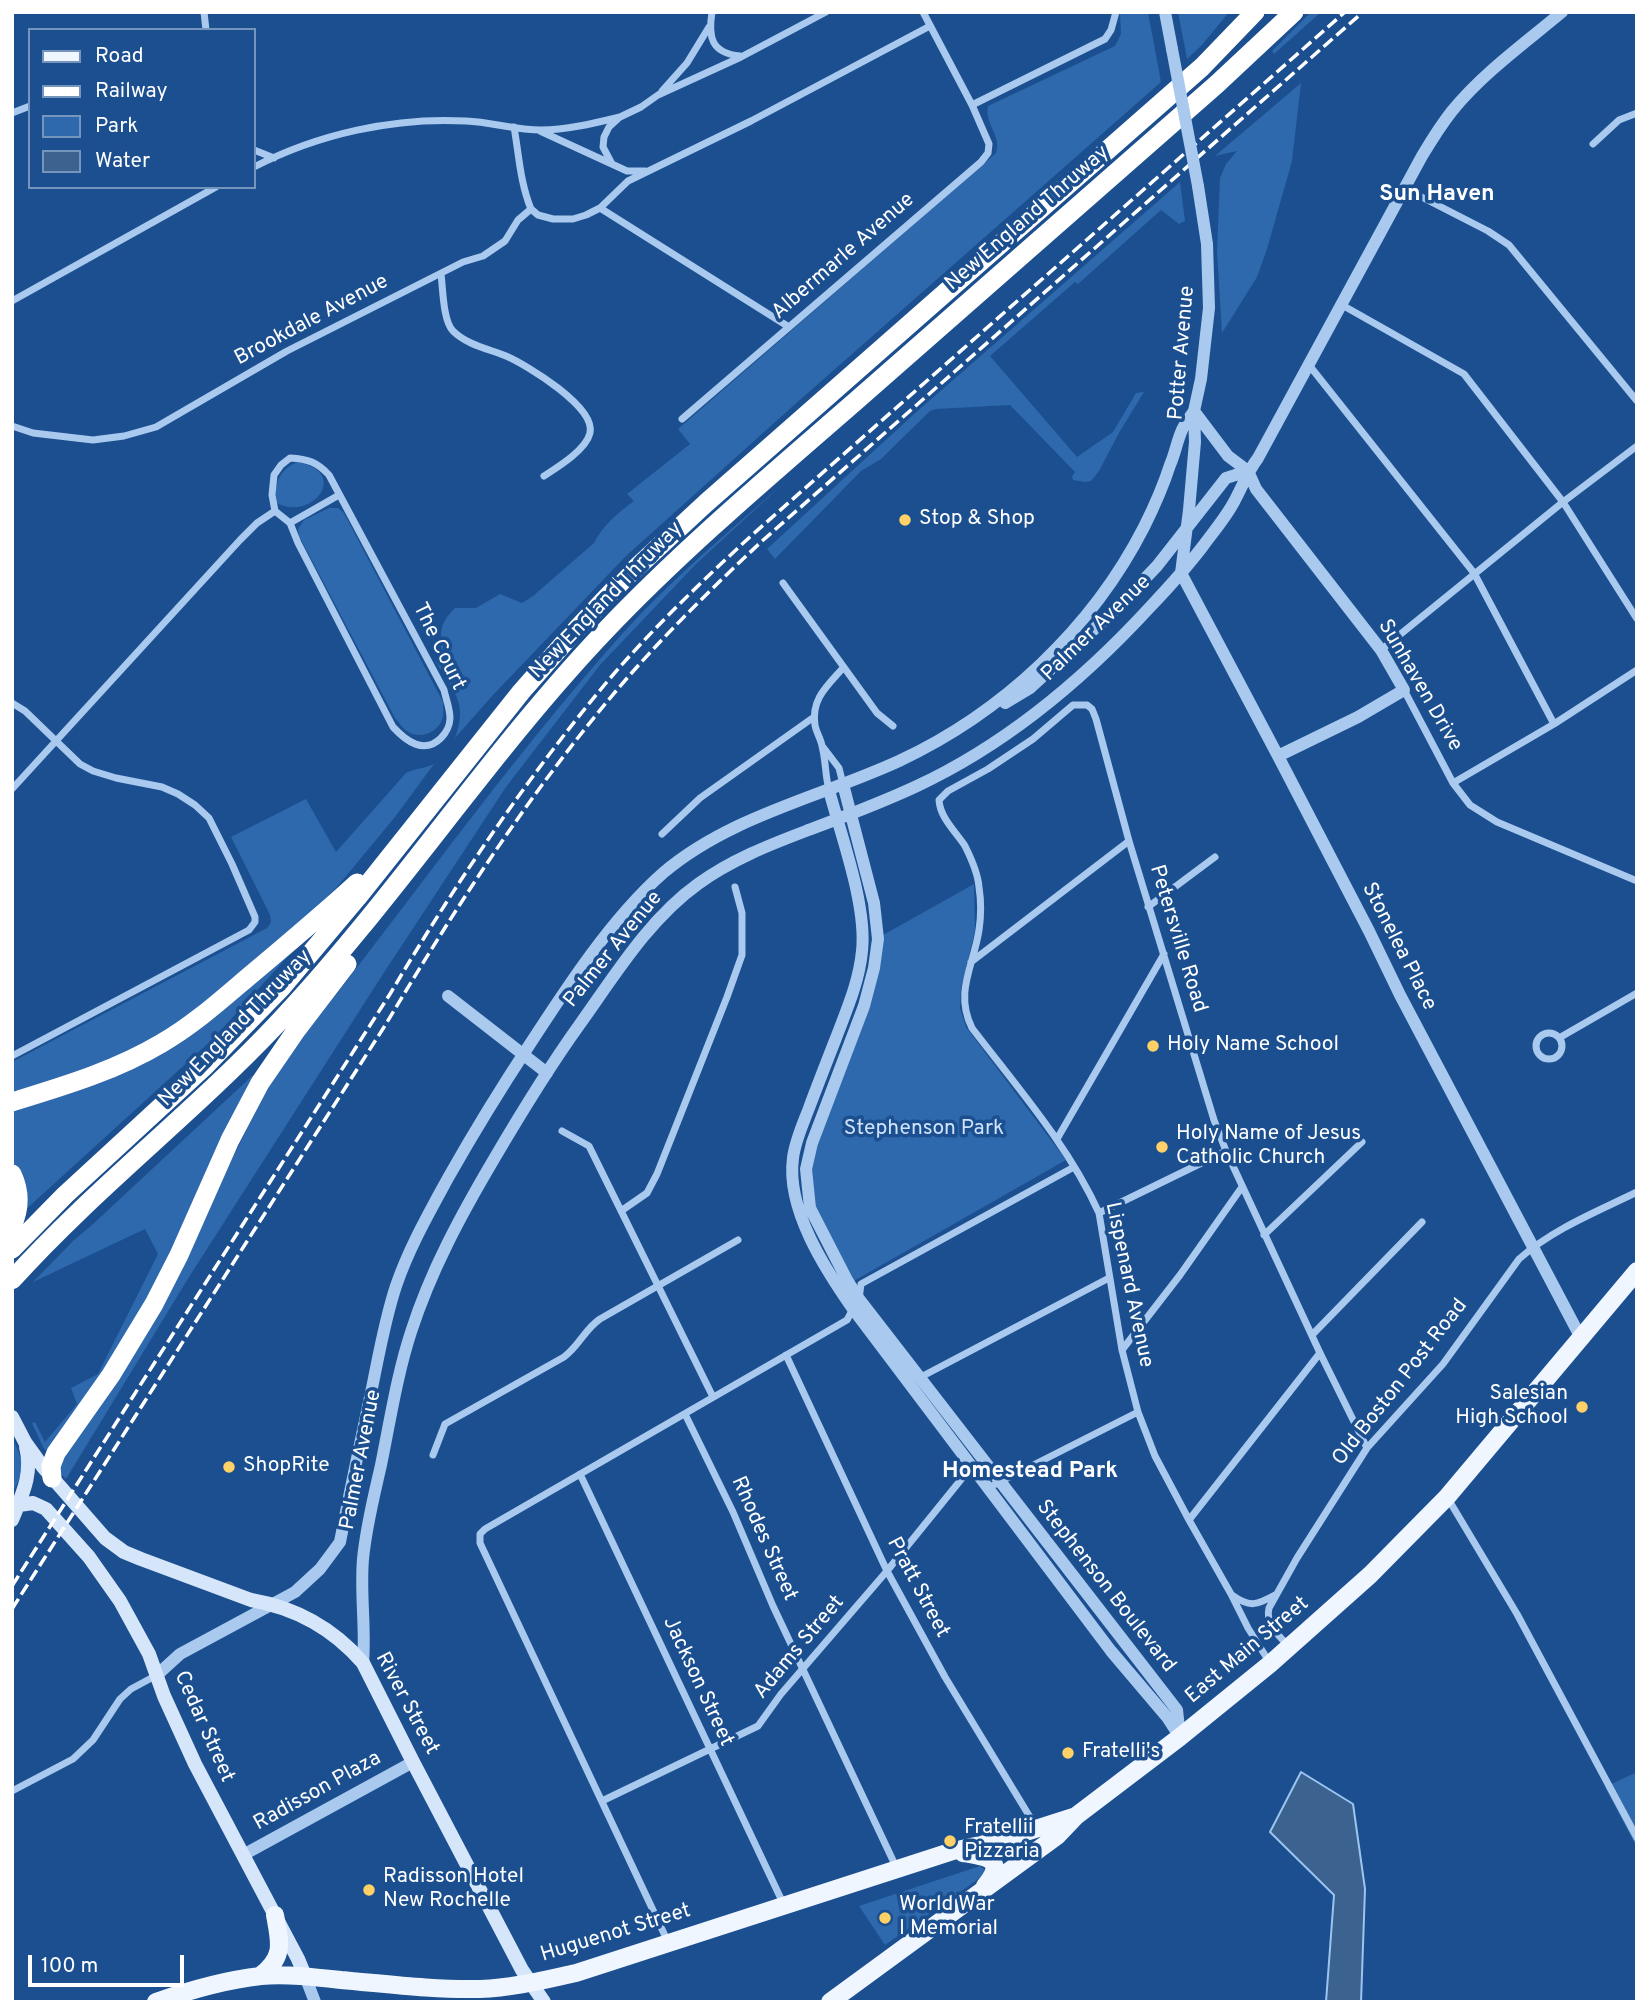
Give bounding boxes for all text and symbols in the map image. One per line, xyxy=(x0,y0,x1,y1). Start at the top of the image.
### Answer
legend xyxy=(28,28,256,189)
text: Road xyxy=(95,43,144,70)
text: Railway xyxy=(95,78,168,105)
text: Park xyxy=(95,113,138,140)
street label: New England Thruway xyxy=(941,141,1115,297)
text: Water xyxy=(95,148,150,175)
district label: Sun Haven xyxy=(1379,181,1495,209)
street label: Albermarle Avenue xyxy=(768,188,920,326)
street label: Brookdale Avenue xyxy=(231,270,393,372)
street label: Potter Avenue xyxy=(1165,285,1201,421)
place label: Stop & Shop xyxy=(919,507,1035,533)
marker: Stop & Shop xyxy=(897,512,913,528)
street label: New England Thruway xyxy=(525,517,689,685)
street label: Palmer Avenue xyxy=(1037,571,1157,687)
street label: The Court xyxy=(406,599,470,695)
street label: Sunhaven Drive xyxy=(1371,616,1467,756)
street label: Petersville Road xyxy=(1143,862,1211,1016)
street label: Stonelea Place xyxy=(1355,879,1441,1015)
street label: Palmer Avenue xyxy=(559,887,669,1013)
street label: New England Thruway xyxy=(154,945,318,1113)
place label: Holy Name School xyxy=(1167,1033,1339,1059)
marker: Holy Name School xyxy=(1145,1038,1161,1054)
park label: Stephenson Park xyxy=(844,1117,1004,1143)
place label: Holy Name of Jesus Catholic Church xyxy=(1176,1122,1361,1172)
marker: Holy Name of Jesus Catholic Church xyxy=(1154,1139,1170,1155)
street label: Lispenard Avenue xyxy=(1098,1200,1158,1370)
street label: Old Boston Post Road xyxy=(1328,1295,1474,1471)
place label: Salesian High School xyxy=(1455,1382,1568,1432)
street label: Palmer Avenue xyxy=(336,1388,388,1532)
marker: Salesian High School xyxy=(1574,1399,1590,1415)
place label: ShopRite xyxy=(243,1454,330,1480)
district label: Homestead Park xyxy=(942,1458,1118,1486)
marker: ShopRite xyxy=(221,1459,237,1475)
street label: Rhodes Street xyxy=(724,1473,802,1605)
street label: Stephenson Boulevard xyxy=(1030,1496,1180,1678)
street label: Pratt Street xyxy=(880,1534,954,1642)
street label: Adams Street xyxy=(749,1591,851,1705)
street label: East Main Street xyxy=(1181,1592,1315,1710)
street label: Jackson Street xyxy=(656,1613,738,1751)
street label: River Street xyxy=(368,1648,444,1760)
street label: Cedar Street xyxy=(167,1667,239,1787)
place label: Fratelli's xyxy=(1082,1740,1160,1766)
marker: Fratelli's xyxy=(1060,1745,1076,1761)
street label: Radisson Plaza xyxy=(250,1747,386,1837)
place label: Fratellii Pizzaria xyxy=(964,1816,1040,1866)
marker: Fratellii Pizzaria xyxy=(942,1833,958,1849)
place label: Radisson Hotel New Rochelle xyxy=(383,1865,524,1915)
marker: Radisson Hotel New Rochelle xyxy=(361,1882,377,1898)
place label: World War I Memorial xyxy=(899,1893,998,1943)
street label: Huguenot Street xyxy=(538,1899,694,1969)
marker: World War I Memorial xyxy=(877,1910,893,1926)
scale bar xyxy=(32,1940,187,1984)
text: 100 m xyxy=(41,1953,98,1980)

